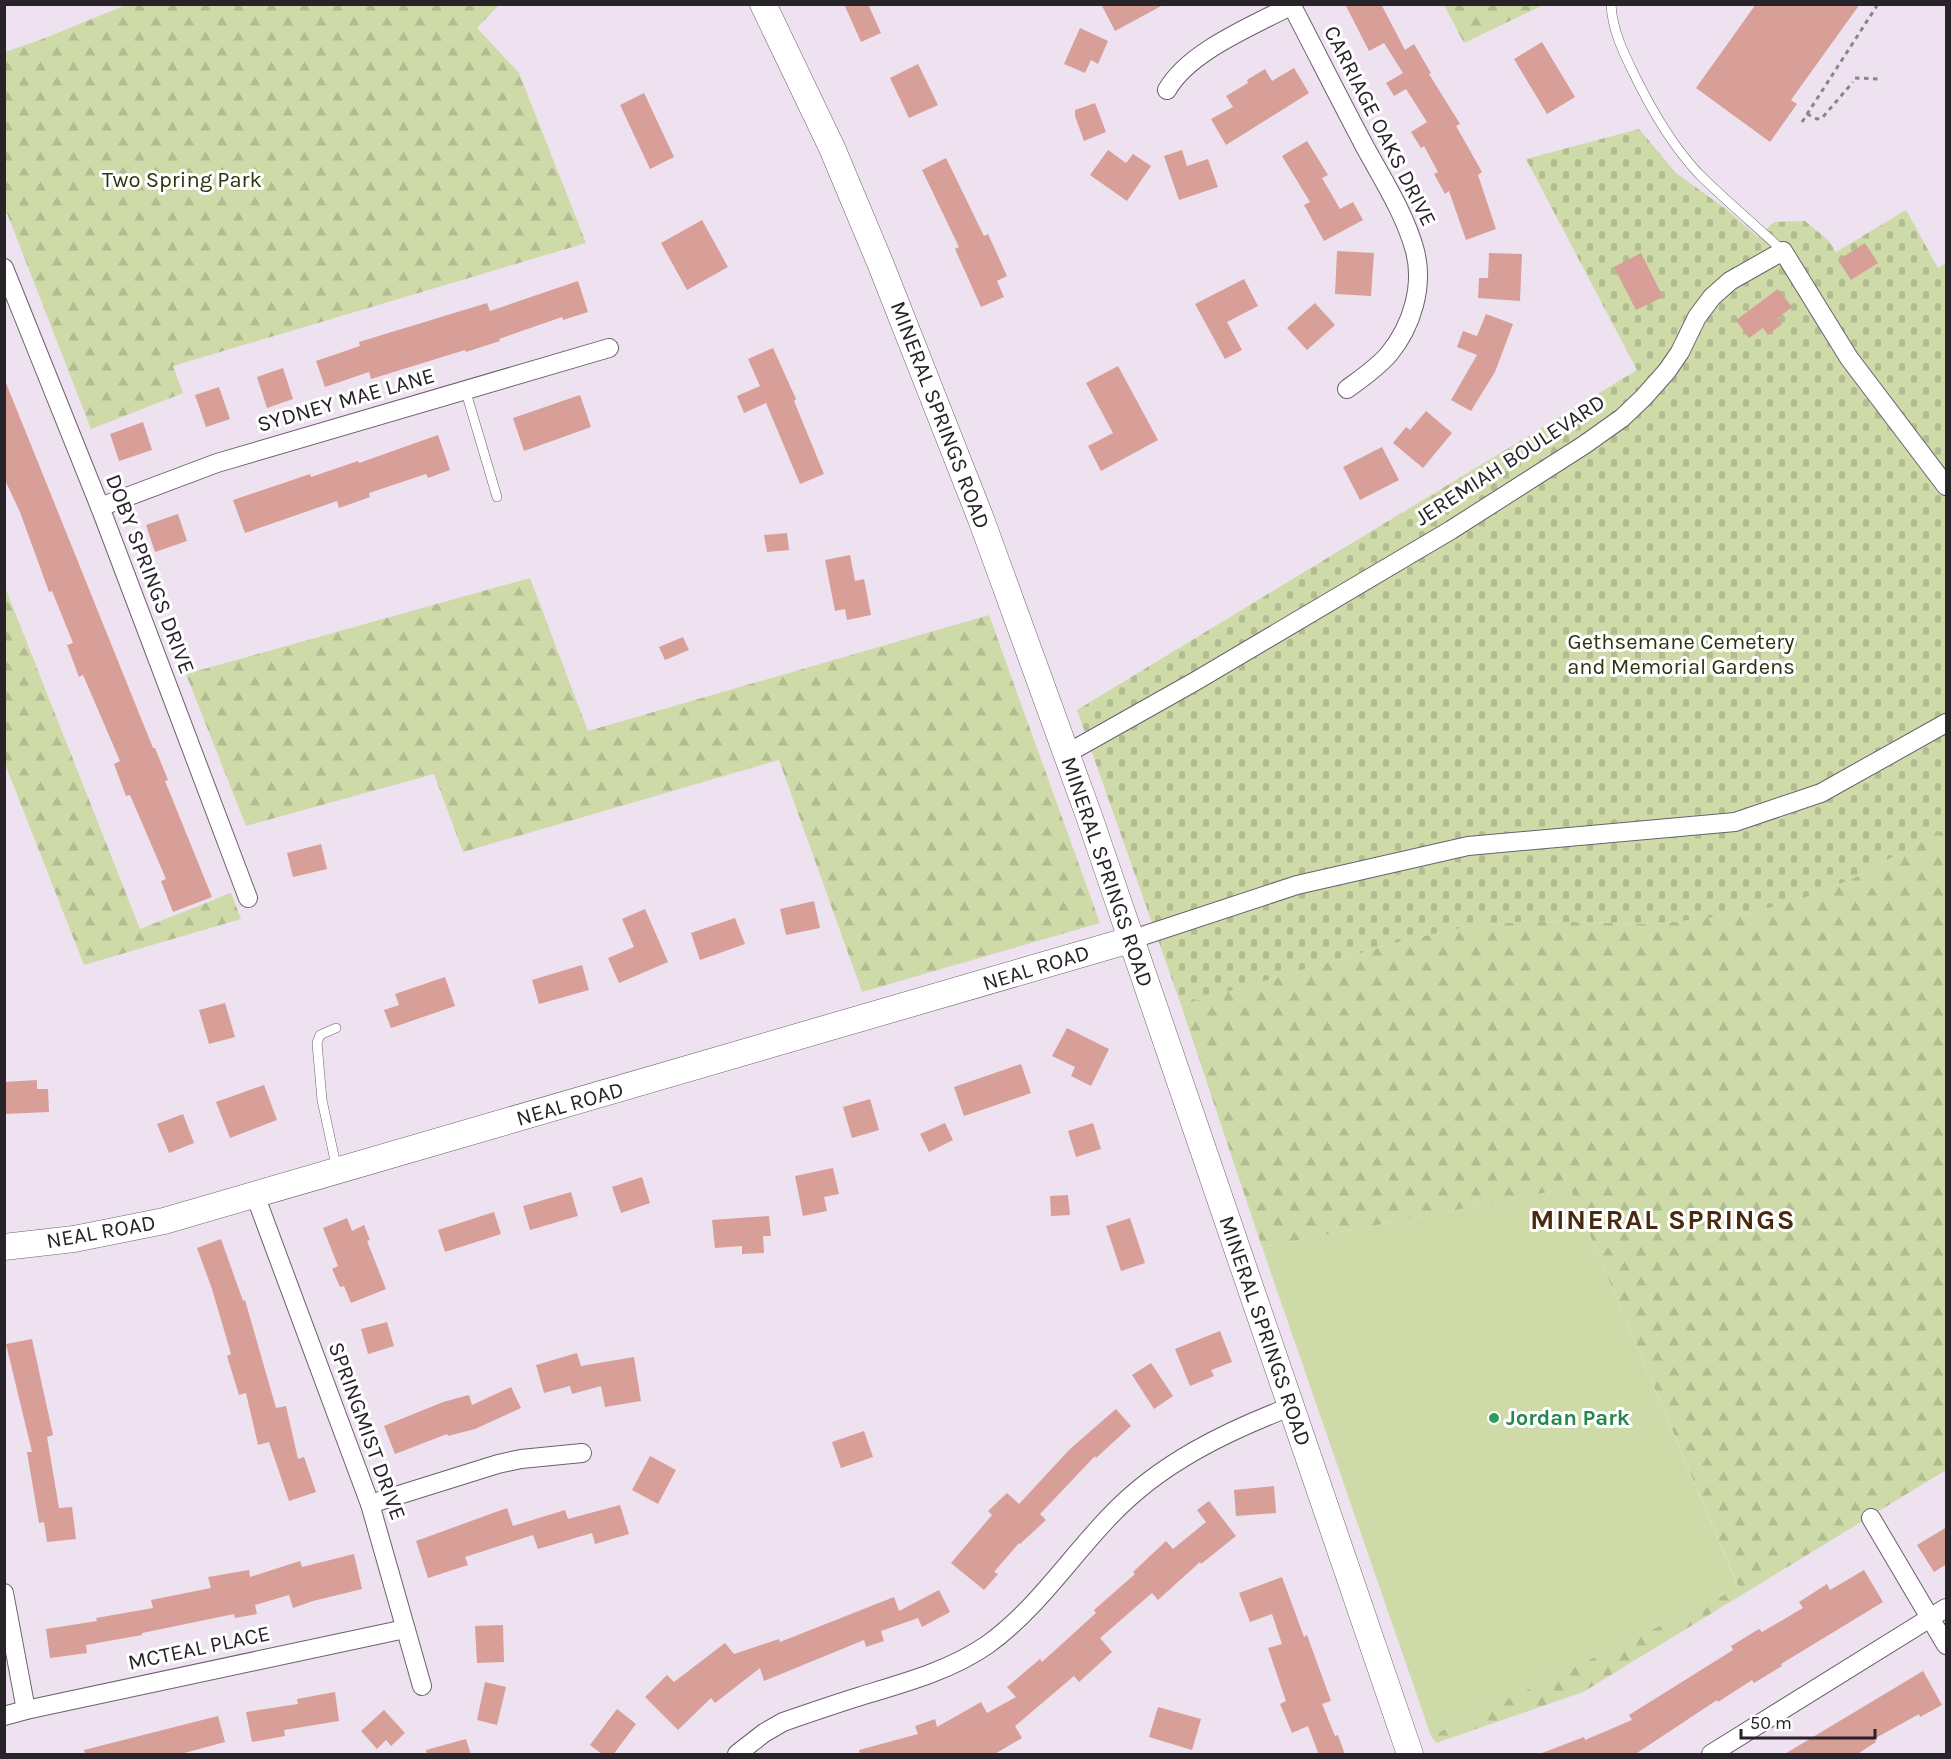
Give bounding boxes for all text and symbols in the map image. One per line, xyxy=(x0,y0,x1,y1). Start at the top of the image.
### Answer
street label: CARRIAGE OAKS DRIVE xyxy=(1318,22,1442,230)
park label: Two Spring Park xyxy=(102,167,262,193)
street label: MINERAL SPRINGS ROAD xyxy=(885,298,995,532)
street label: SYDNEY MAE LANE xyxy=(254,362,438,438)
street label: JEREMIAH BOULEVARD xyxy=(1410,389,1610,531)
street label: DOBY SPRINGS DRIVE xyxy=(100,471,200,677)
park label: Gethsemane Cemetery and Memorial Gardens xyxy=(1567,629,1795,680)
street label: MINERAL SPRINGS ROAD xyxy=(1055,754,1159,990)
street label: NEAL ROAD xyxy=(979,939,1093,997)
street label: NEAL ROAD xyxy=(513,1076,627,1132)
district label: MINERAL SPRINGS xyxy=(1530,1203,1796,1236)
street label: NEAL ROAD xyxy=(44,1210,158,1254)
street label: MINERAL SPRINGS ROAD xyxy=(1213,1213,1317,1449)
street label: SPRINGMIST DRIVE xyxy=(323,1338,411,1524)
place label: Jordan Park xyxy=(1506,1405,1630,1431)
marker: Jordan Park xyxy=(1487,1411,1501,1425)
street label: MCTEAL PLACE xyxy=(126,1620,272,1676)
scale bar xyxy=(1741,1702,1874,1740)
text: 50 m xyxy=(1750,1712,1792,1734)

